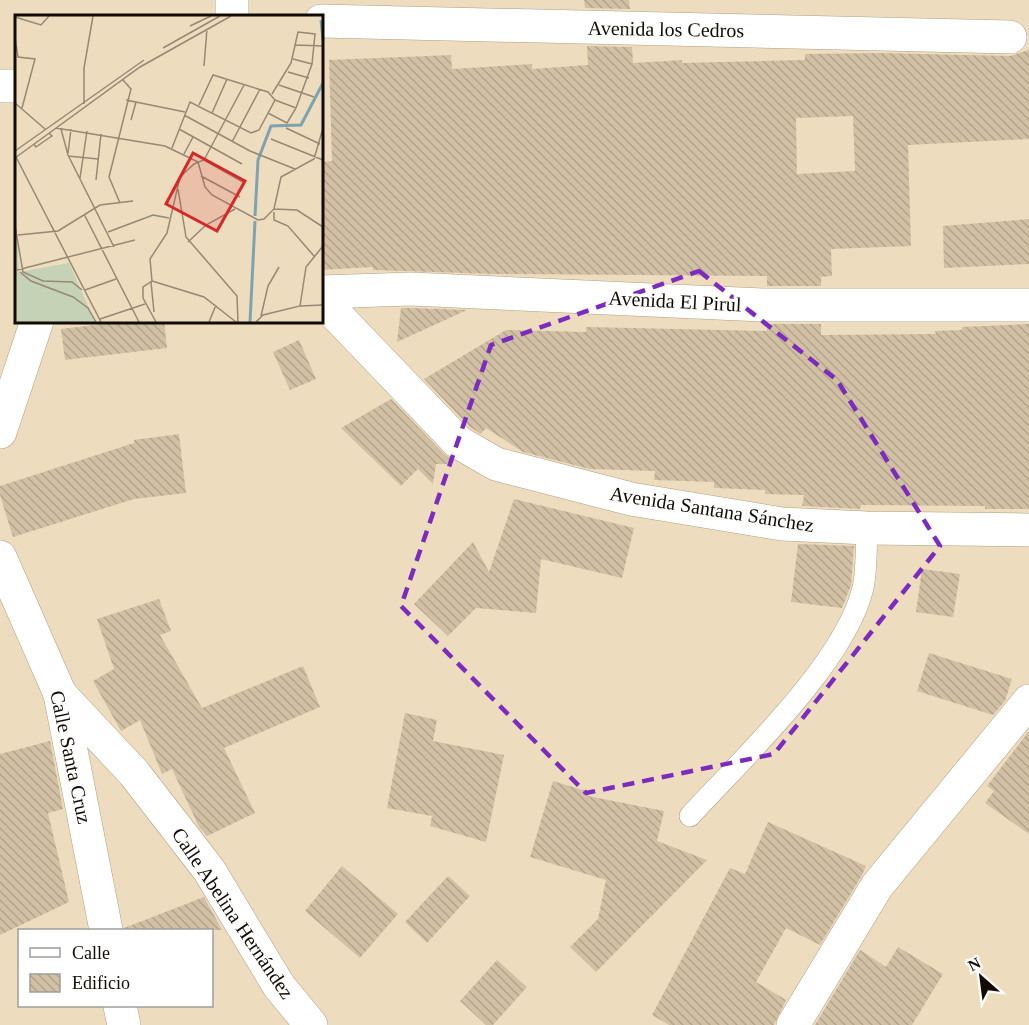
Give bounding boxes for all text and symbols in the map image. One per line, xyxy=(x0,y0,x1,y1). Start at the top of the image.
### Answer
inset map xyxy=(15,15,322,322)
street label: Avenida los Cedros xyxy=(588,17,745,41)
street label: Avenida El Pirul xyxy=(608,287,742,315)
street label: Avenida Santana Sánchez xyxy=(608,482,816,536)
street label: Calle Santa Cruz xyxy=(46,688,96,826)
street label: Calle Abelina Hernández xyxy=(168,824,298,1003)
legend xyxy=(18,929,213,1007)
text: Calle xyxy=(72,943,110,963)
north arrow xyxy=(951,947,1011,1007)
text: N xyxy=(965,954,984,974)
text: Edificio xyxy=(72,973,130,993)

